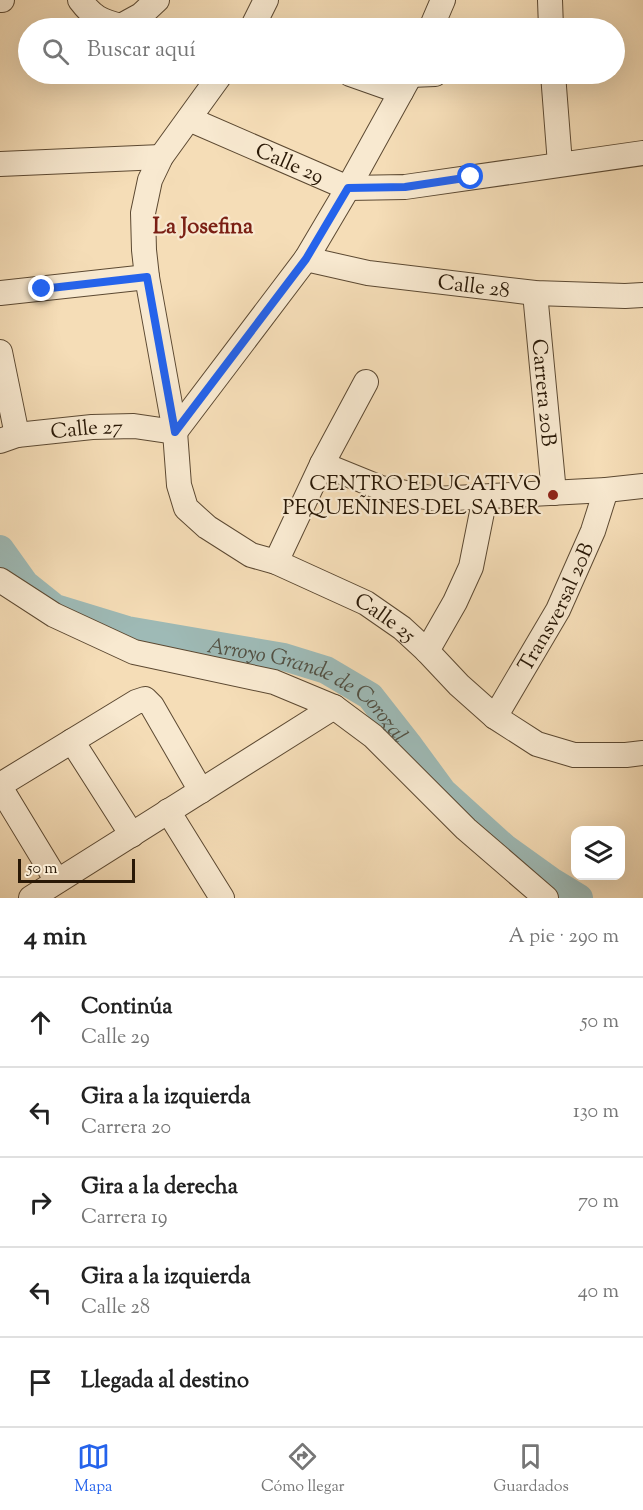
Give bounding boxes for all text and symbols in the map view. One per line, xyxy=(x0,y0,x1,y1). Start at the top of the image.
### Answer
search box xyxy=(18,18,625,84)
icon: search xyxy=(39,35,72,68)
text: Buscar aquí xyxy=(87,35,196,67)
street label: Calle 29 xyxy=(250,136,328,193)
route start xyxy=(457,163,483,189)
district label: La Josefina xyxy=(153,212,254,244)
street label: Calle 28 xyxy=(436,268,511,307)
route end xyxy=(28,275,54,301)
street label: Carrera 20B xyxy=(522,338,562,448)
street label: Calle 27 xyxy=(49,413,124,448)
place label: CENTRO EDUCATIVO PEQUEÑINES DEL SABER xyxy=(283,470,541,524)
marker: CENTRO EDUCATIVO PEQUEÑINES DEL SABER xyxy=(546,488,560,502)
street label: Transversal 20B xyxy=(512,538,603,678)
street label: Calle 25 xyxy=(349,587,422,651)
water label: Arroyo Grande de Corozal xyxy=(204,631,414,751)
map controls xyxy=(571,826,625,880)
button: layers xyxy=(571,826,625,880)
scale bar xyxy=(18,856,135,884)
text: 50 m xyxy=(27,858,58,881)
text: 4 min xyxy=(24,919,87,956)
text: A pie · 290 m xyxy=(508,923,619,952)
text: Continúa xyxy=(81,992,172,1024)
icon: ahead xyxy=(24,1006,57,1039)
text: 50 m xyxy=(581,1008,619,1037)
text: Calle 29 xyxy=(81,1024,150,1053)
text: Gira a la izquierda xyxy=(81,1082,251,1114)
icon: left xyxy=(24,1096,57,1129)
text: 130 m xyxy=(573,1098,619,1127)
text: Carrera 20 xyxy=(81,1114,171,1143)
text: Gira a la derecha xyxy=(81,1172,238,1204)
icon: right xyxy=(24,1186,57,1219)
text: 70 m xyxy=(578,1188,619,1217)
text: Carrera 19 xyxy=(81,1204,167,1233)
text: Gira a la izquierda xyxy=(81,1262,251,1294)
icon: left xyxy=(24,1276,57,1309)
text: 40 m xyxy=(578,1278,619,1307)
text: Calle 28 xyxy=(81,1294,150,1323)
icon: arrive xyxy=(24,1366,57,1399)
text: Llegada al destino xyxy=(81,1366,249,1398)
tab: Mapa xyxy=(74,1440,112,1499)
tab: Cómo llegar xyxy=(261,1440,345,1499)
tab: Guardados xyxy=(493,1440,569,1499)

